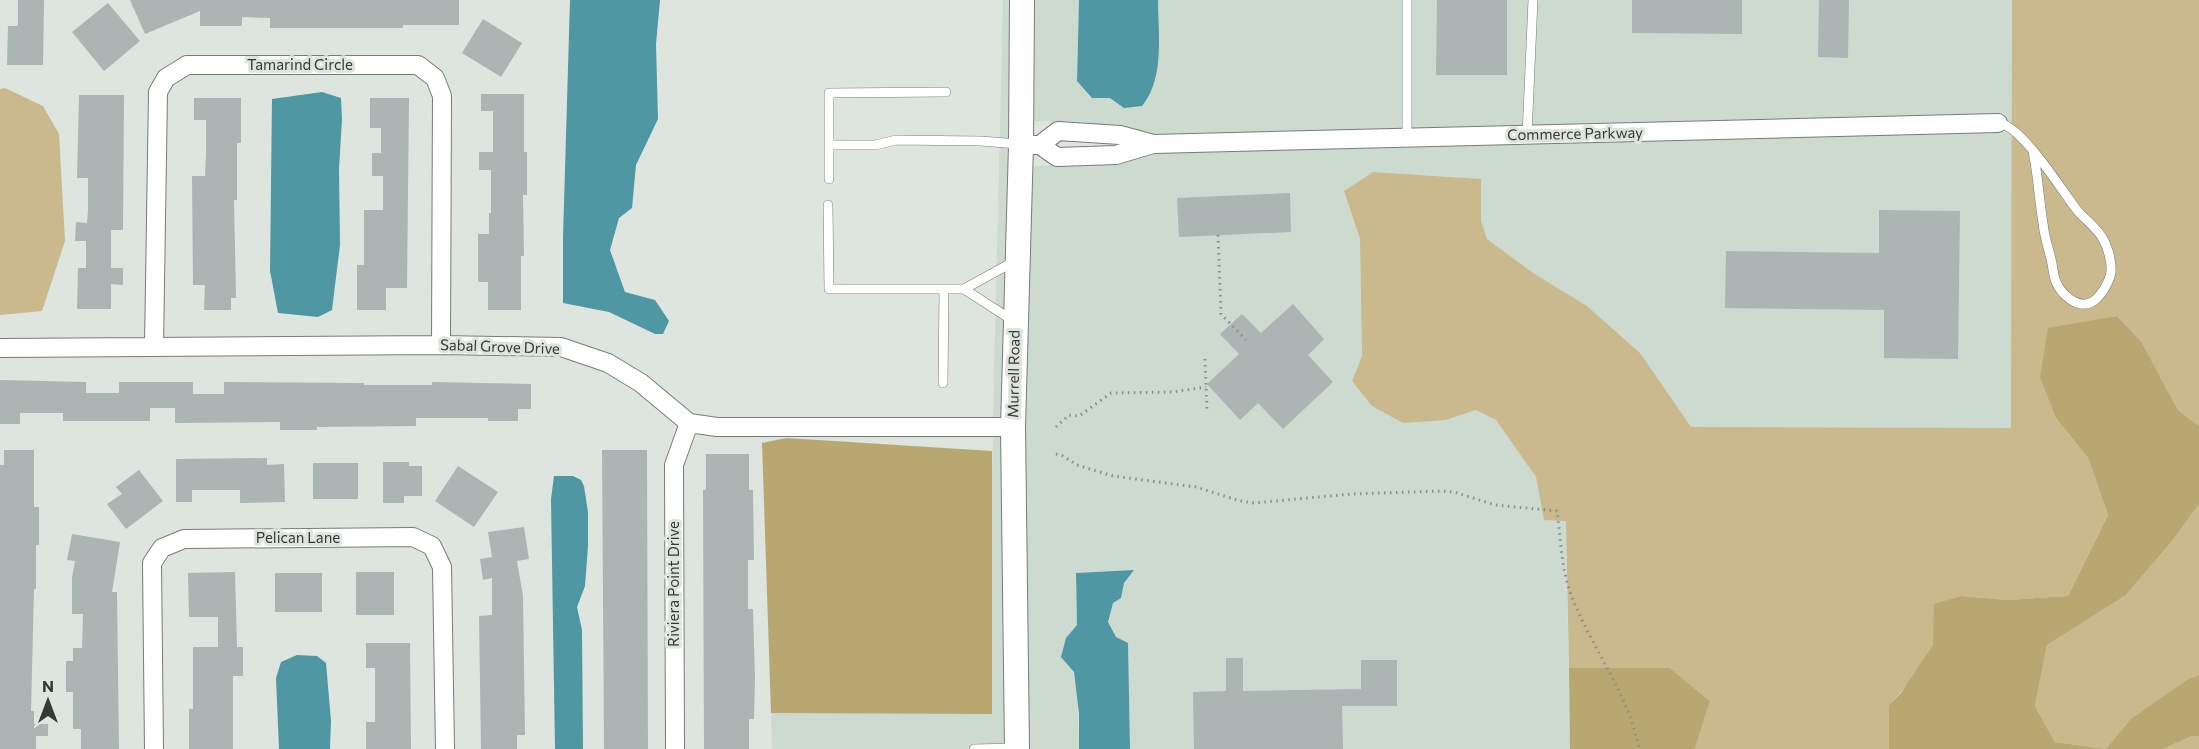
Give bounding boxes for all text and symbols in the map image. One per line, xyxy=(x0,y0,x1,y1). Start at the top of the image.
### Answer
street label: Tamarind Circle xyxy=(247,55,353,73)
street label: Commerce Parkway xyxy=(1507,123,1643,143)
street label: Murrell Road xyxy=(1003,330,1023,418)
street label: Sabal Grove Drive xyxy=(440,335,560,357)
street label: Riviera Point Drive xyxy=(664,521,682,647)
street label: Pelican Lane xyxy=(256,528,340,546)
north arrow xyxy=(18,671,78,731)
text: N xyxy=(42,676,54,695)

